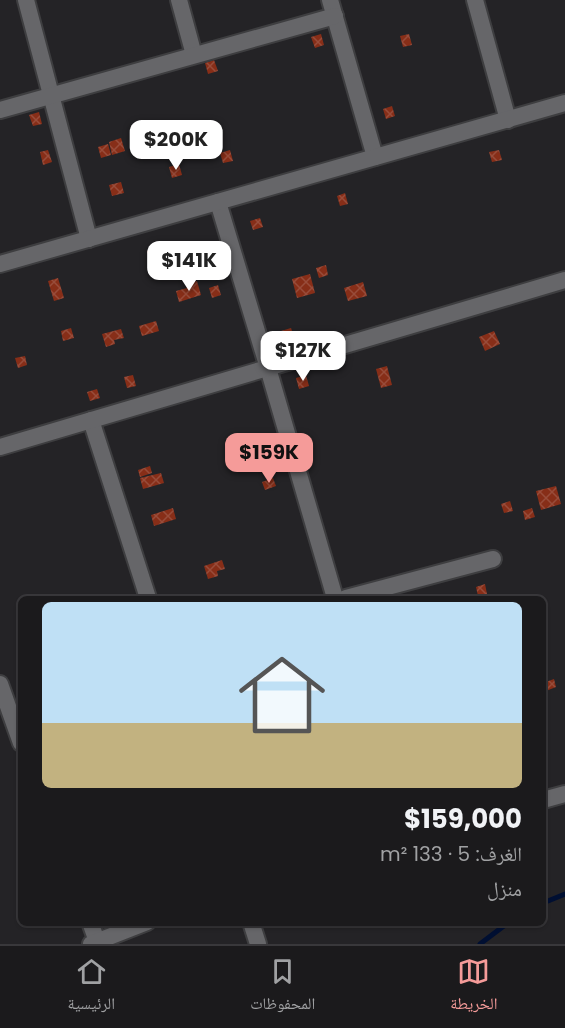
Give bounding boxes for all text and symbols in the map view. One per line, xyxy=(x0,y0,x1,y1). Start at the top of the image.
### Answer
pin: $200K xyxy=(134,120,218,171)
text: $200K xyxy=(144,125,208,153)
pin: $141K xyxy=(147,241,231,292)
text: $141K xyxy=(161,246,217,274)
pin: $127K xyxy=(261,331,345,382)
text: $127K xyxy=(275,336,331,364)
pin: $159K xyxy=(227,433,311,484)
text: $159K xyxy=(239,438,299,466)
icon: home xyxy=(228,641,336,749)
text: $159,000 xyxy=(404,801,522,837)
text: الغرف: 5 · 133 m² xyxy=(380,840,522,868)
text: منزل xyxy=(487,875,522,903)
tab: الرئيسية xyxy=(68,955,115,1019)
tab: المحفوظات xyxy=(250,955,315,1019)
tab: الخريطة xyxy=(450,955,497,1019)

